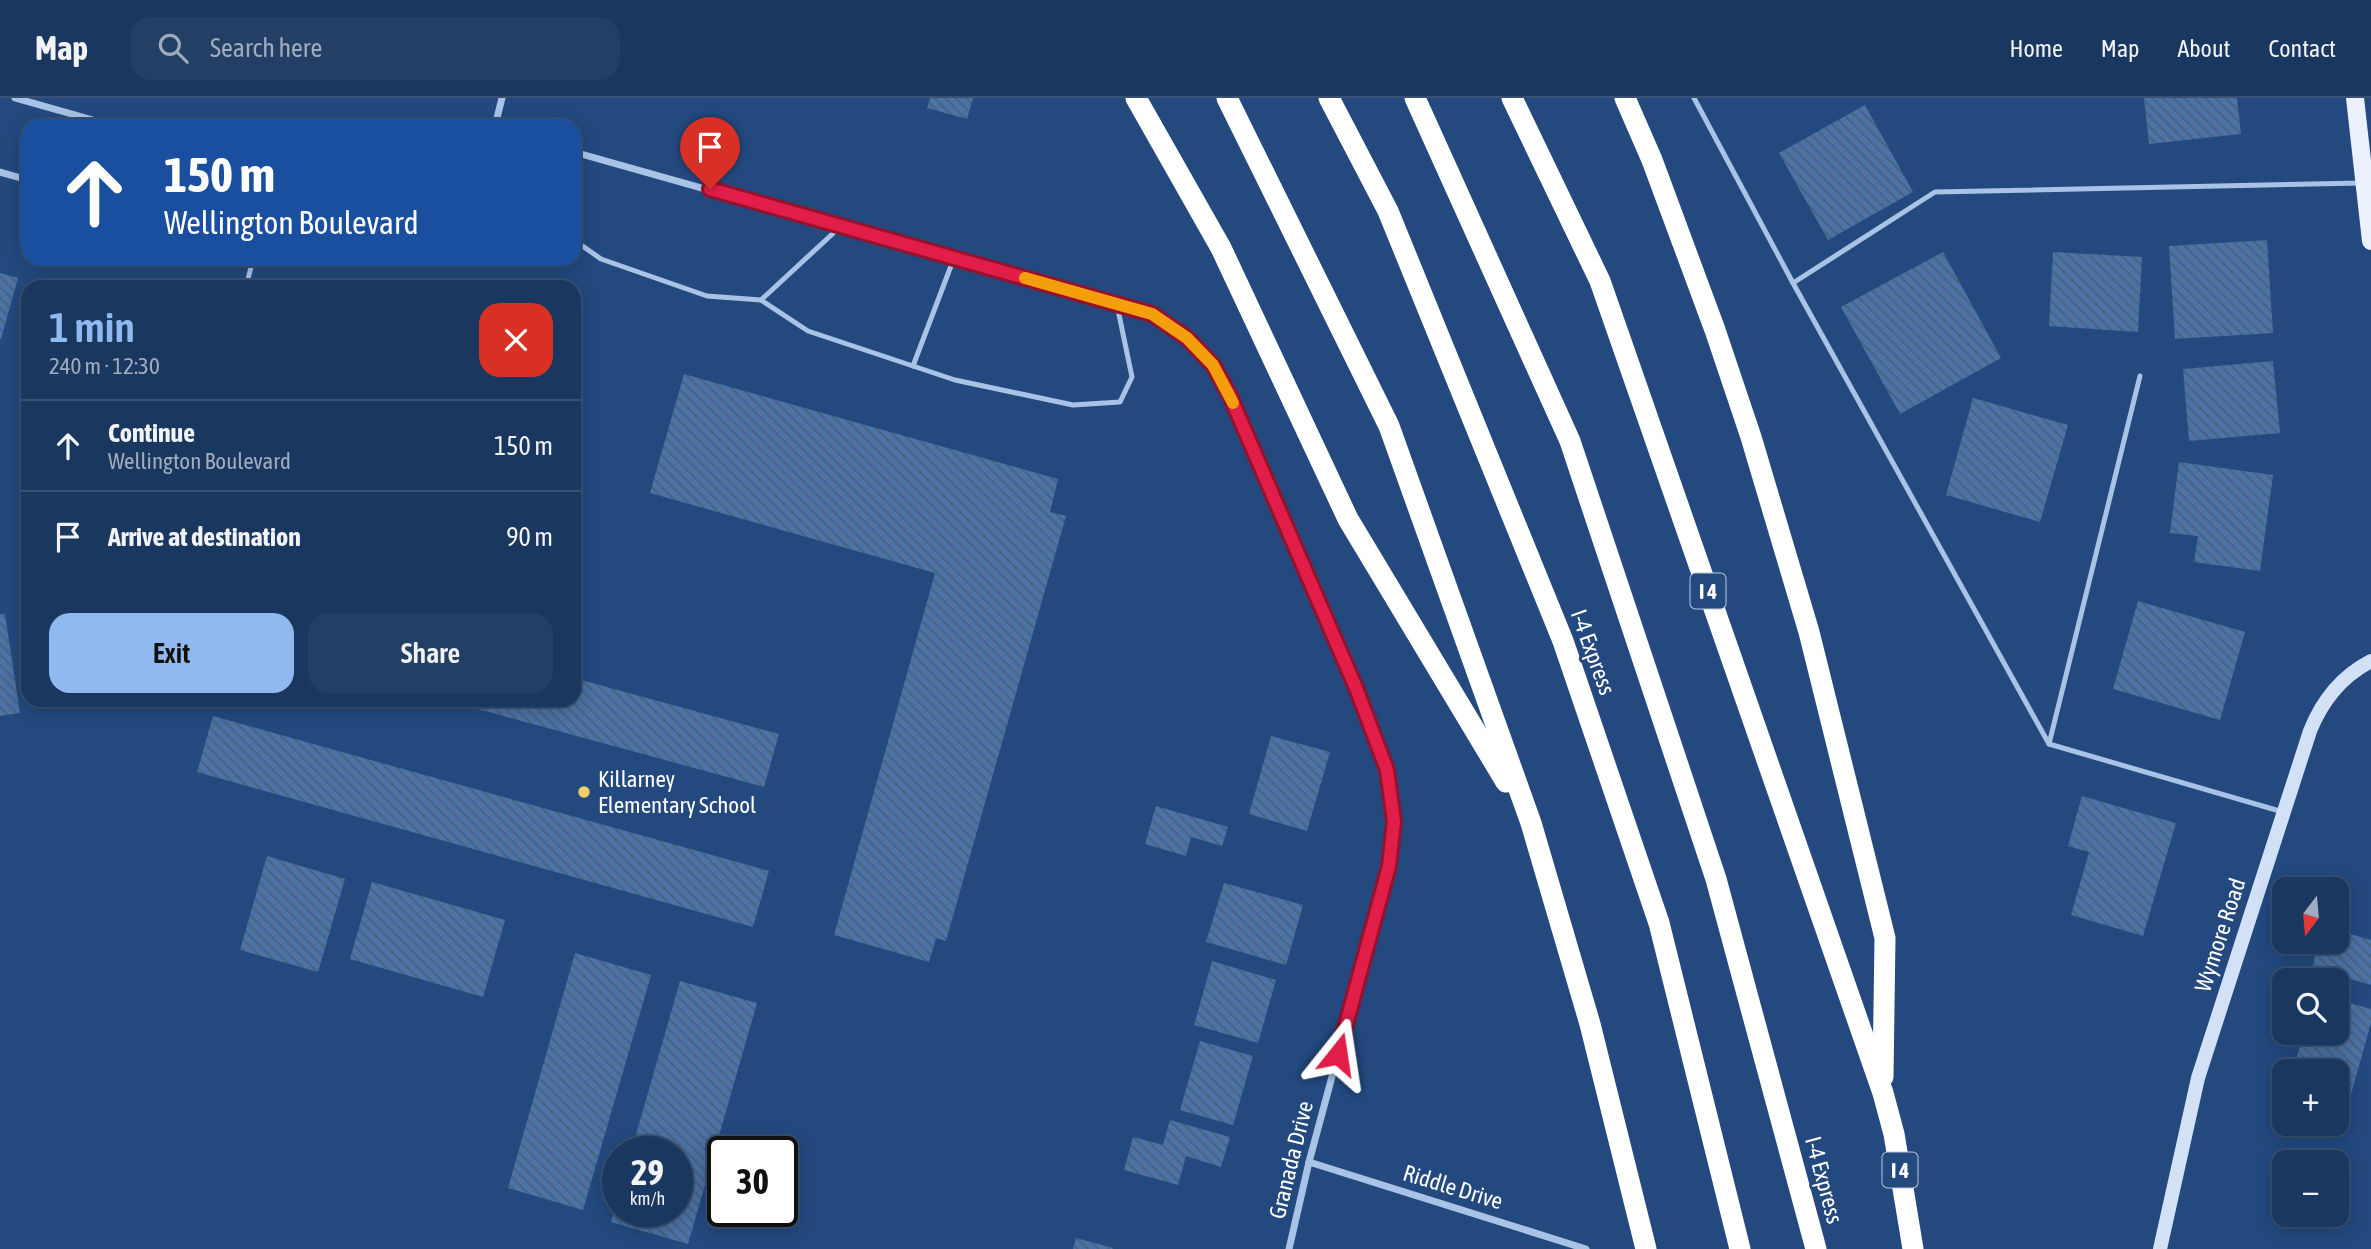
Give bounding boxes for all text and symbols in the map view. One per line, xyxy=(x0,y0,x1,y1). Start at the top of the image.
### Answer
search box xyxy=(130,17,620,80)
text: Map xyxy=(35,29,88,67)
icon: search xyxy=(154,29,192,67)
text: Search here xyxy=(210,33,322,63)
text: Home xyxy=(2009,35,2063,62)
text: Map xyxy=(2101,35,2139,62)
text: About xyxy=(2177,35,2230,62)
text: Contact xyxy=(2268,35,2336,62)
pin xyxy=(680,117,740,189)
icon: arrive xyxy=(691,128,729,166)
text: 150 m xyxy=(164,146,275,202)
icon: ahead xyxy=(49,147,140,238)
text: Wellington Boulevard xyxy=(164,204,419,241)
text: 1 min xyxy=(49,303,135,351)
button: close xyxy=(479,303,553,377)
text: 240 m · 12:30 xyxy=(49,353,160,379)
text: Continue xyxy=(108,418,195,448)
icon: ahead xyxy=(49,427,87,465)
text: 150 m xyxy=(494,431,553,461)
text: Wellington Boulevard xyxy=(108,448,291,474)
icon: arrive xyxy=(49,518,87,556)
text: Arrive at destination xyxy=(108,522,301,552)
text: 90 m xyxy=(506,522,553,552)
road number: I 4 xyxy=(1690,574,1726,608)
street label: I-4 Express xyxy=(1566,606,1620,698)
button: Exit xyxy=(49,613,294,693)
button: Share xyxy=(308,613,553,693)
place label: Killarney Elementary School xyxy=(598,766,756,818)
marker: Killarney Elementary School xyxy=(576,784,592,800)
street label: Wymore Road xyxy=(2189,875,2251,995)
north arrow xyxy=(2272,877,2348,954)
map controls xyxy=(2272,877,2349,1227)
button: search xyxy=(2272,968,2349,1045)
position arrow xyxy=(1301,1017,1375,1091)
button: + xyxy=(2272,1059,2349,1136)
street label: Granada Drive xyxy=(1264,1098,1318,1222)
street label: I-4 Express xyxy=(1800,1134,1848,1226)
speed limit sign: 30 xyxy=(707,1136,798,1227)
button: − xyxy=(2272,1150,2349,1227)
text: 29 xyxy=(631,1152,664,1192)
road number: I 4 xyxy=(1882,1152,1918,1188)
street label: Riddle Drive xyxy=(1400,1160,1506,1214)
text: km/h xyxy=(630,1188,665,1209)

